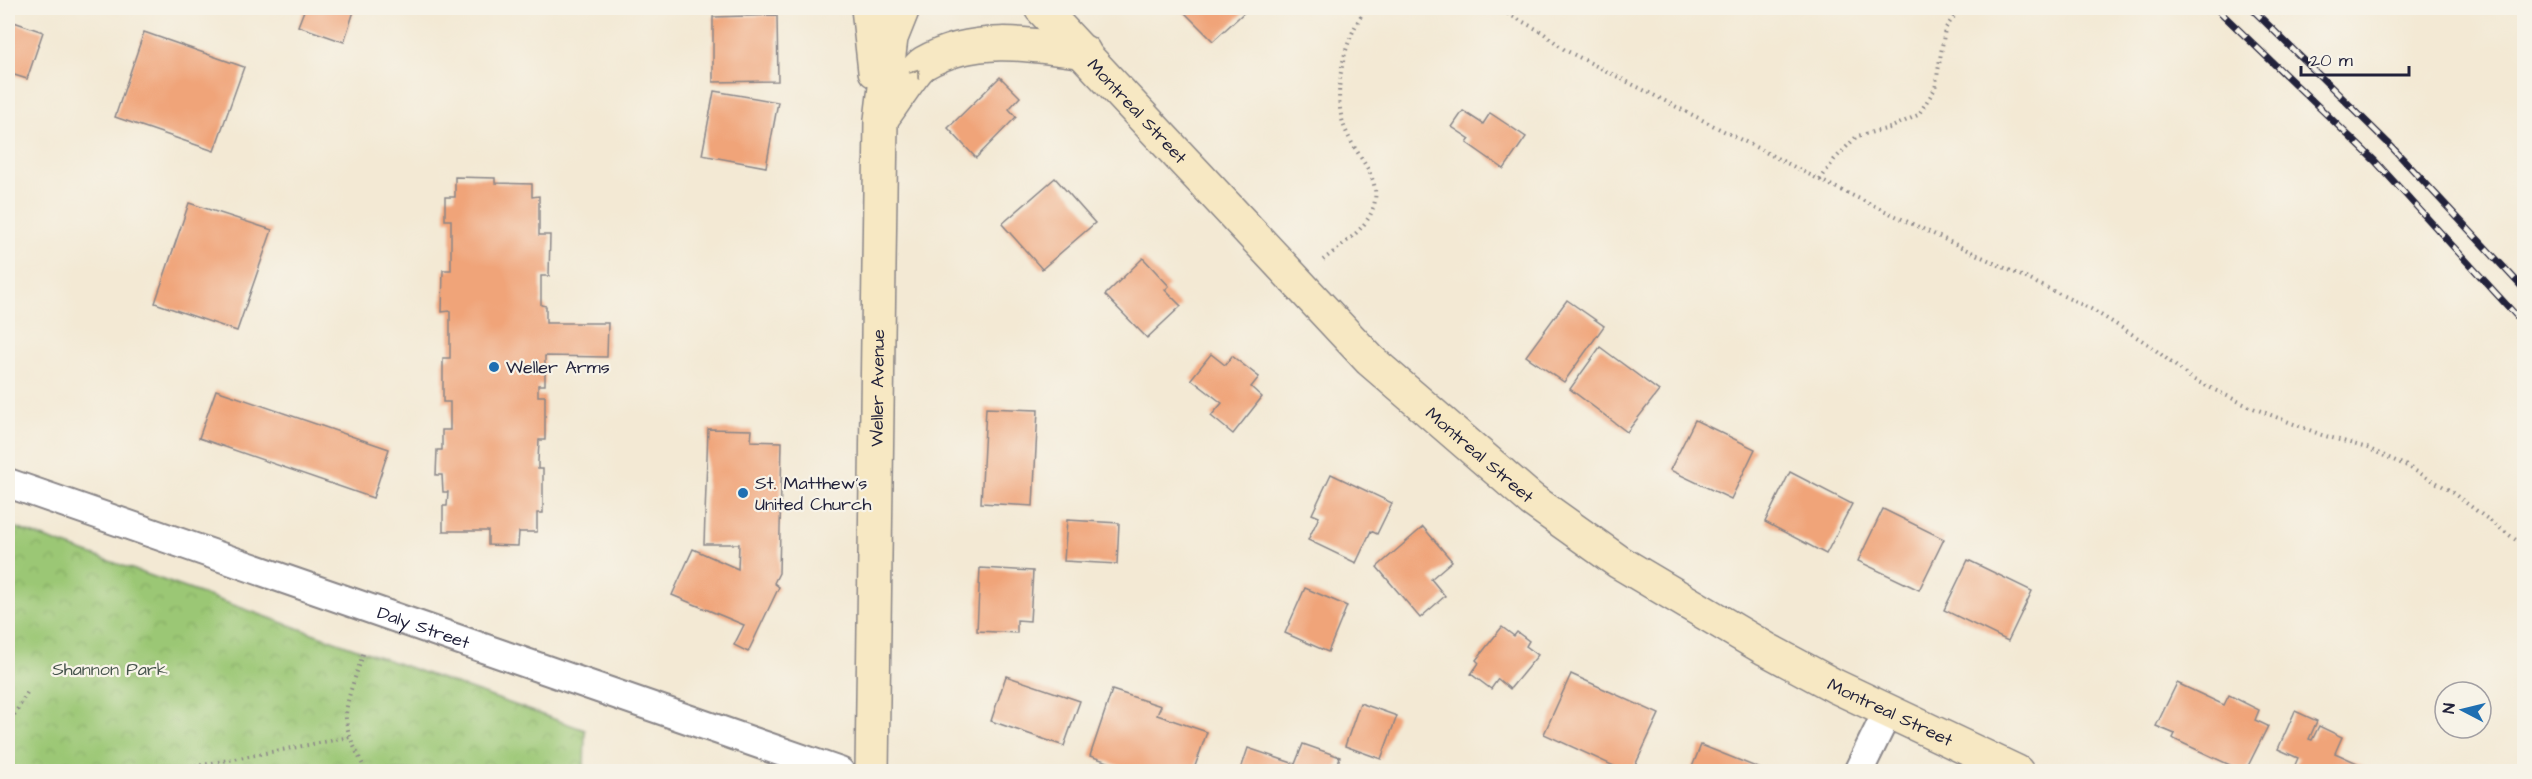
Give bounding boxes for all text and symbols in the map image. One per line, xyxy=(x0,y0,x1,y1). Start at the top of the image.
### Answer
scale bar xyxy=(2301,39,2409,77)
text: 20 m xyxy=(2310,48,2353,73)
street label: Montreal Street xyxy=(1082,53,1193,170)
one-way arrow xyxy=(909,68,920,79)
street label: Weller Avenue xyxy=(864,329,891,447)
place label: Weller Arms xyxy=(506,355,610,380)
marker: Weller Arms xyxy=(487,360,501,374)
street label: Montreal Street xyxy=(1420,401,1540,509)
place label: St. Matthew's United Church xyxy=(755,471,871,517)
marker: St. Matthew's United Church xyxy=(736,486,750,500)
street label: Daly Street xyxy=(374,600,474,655)
park label: Shannon Park xyxy=(52,657,168,682)
street label: Montreal Street xyxy=(1824,672,1958,753)
north arrow xyxy=(2433,680,2493,740)
text: N xyxy=(2438,702,2461,715)

